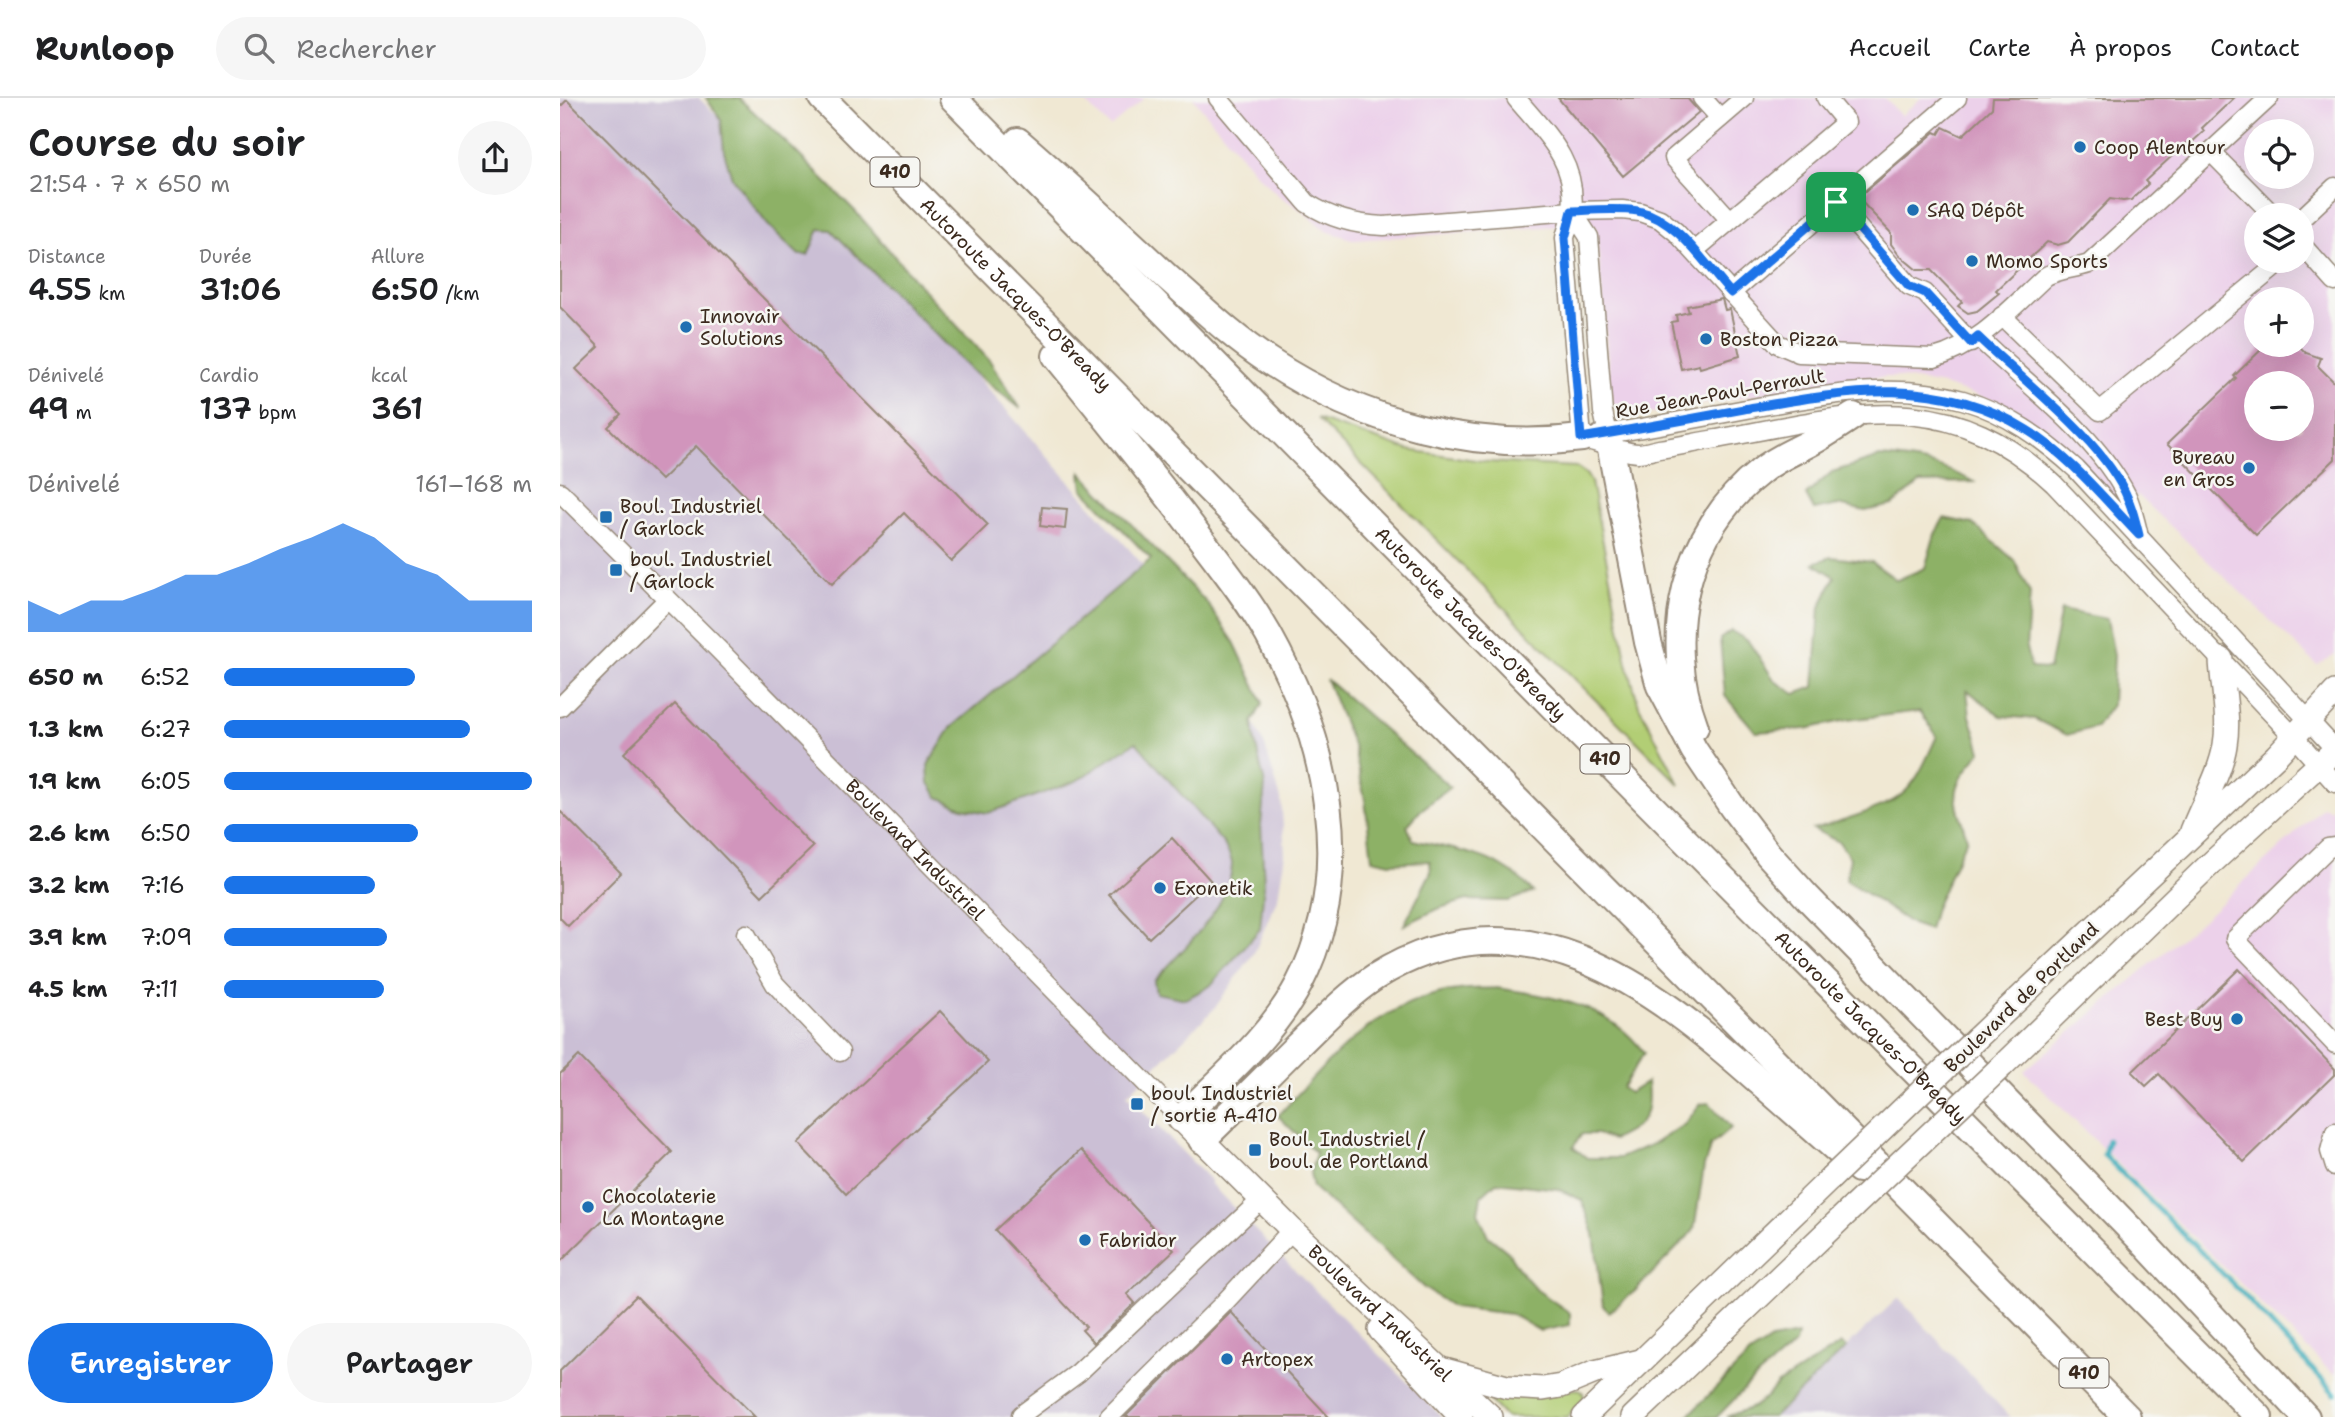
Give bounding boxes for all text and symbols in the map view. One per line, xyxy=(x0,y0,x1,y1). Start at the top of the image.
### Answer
search box xyxy=(216,17,706,80)
text: Runloop xyxy=(35,26,174,71)
icon: search xyxy=(240,29,278,67)
text: Rechercher xyxy=(296,31,437,66)
text: Accueil xyxy=(1849,32,1930,64)
text: Carte xyxy=(1968,32,2031,64)
text: À propos xyxy=(2069,32,2172,64)
text: Contact xyxy=(2210,32,2300,64)
text: Course du soir xyxy=(28,117,306,168)
map controls xyxy=(2244,119,2314,441)
button: locate xyxy=(2244,119,2314,189)
button: share xyxy=(458,121,532,195)
place label: Coop Alentour xyxy=(2094,135,2226,160)
marker: Coop Alentour xyxy=(2072,139,2088,155)
road number: 410 xyxy=(870,158,920,186)
text: 21:54 · 7 × 650 m xyxy=(28,169,230,199)
pin xyxy=(1806,172,1866,232)
icon: arrive xyxy=(1817,183,1855,221)
street label: Autoroute Jacques-O'Bready xyxy=(914,192,1117,397)
place label: SAQ Dépôt xyxy=(1927,198,2025,223)
marker: SAQ Dépôt xyxy=(1905,202,1921,218)
button: layers xyxy=(2244,203,2314,273)
text: Distance xyxy=(28,244,106,269)
text: Durée xyxy=(199,244,252,269)
text: Allure xyxy=(371,244,425,269)
place label: Momo Sports xyxy=(1986,249,2108,274)
marker: Momo Sports xyxy=(1964,253,1980,269)
text: 4.55 xyxy=(28,269,92,310)
text: 31:06 xyxy=(199,269,281,310)
text: 6:50 xyxy=(371,269,439,310)
text: km xyxy=(92,281,125,306)
text: /km xyxy=(439,281,480,306)
button: + xyxy=(2244,287,2314,357)
place label: Innovair Solutions xyxy=(700,304,783,351)
marker: Innovair Solutions xyxy=(678,319,694,335)
place label: Boston Pizza xyxy=(1720,327,1838,352)
marker: Boston Pizza xyxy=(1698,331,1714,347)
text: Dénivelé xyxy=(28,363,104,388)
text: Cardio xyxy=(199,363,259,388)
text: kcal xyxy=(371,363,408,388)
street label: Rue Jean-Paul-Perrault xyxy=(1614,363,1827,424)
button: − xyxy=(2244,371,2314,441)
text: 49 xyxy=(28,388,69,429)
text: 137 xyxy=(199,388,252,429)
text: 361 xyxy=(371,388,423,429)
text: m xyxy=(69,400,92,425)
text: bpm xyxy=(252,400,297,425)
place label: Bureau en Gros xyxy=(2163,445,2235,492)
marker: Bureau en Gros xyxy=(2241,460,2257,476)
text: Dénivelé xyxy=(28,469,120,499)
text: 161–168 m xyxy=(415,469,532,499)
place label: Boul. Industriel / Garlock xyxy=(620,494,762,541)
marker: Boul. Industriel / Garlock xyxy=(598,509,614,525)
street label: Autoroute Jacques-O'Bready xyxy=(1370,522,1572,726)
place label: boul. Industriel / Garlock xyxy=(630,547,772,594)
marker: boul. Industriel / Garlock xyxy=(608,562,624,578)
text: 650 m xyxy=(28,662,103,692)
text: 6:52 xyxy=(140,662,190,692)
text: 1.3 km xyxy=(28,714,103,744)
text: 6:27 xyxy=(140,714,191,744)
road number: 410 xyxy=(1580,744,1630,774)
text: 1.9 km xyxy=(28,766,101,796)
text: 6:05 xyxy=(140,766,191,796)
street label: Boulevard Industriel xyxy=(840,774,990,926)
text: 2.6 km xyxy=(28,818,110,848)
text: 6:50 xyxy=(140,818,191,848)
text: 3.2 km xyxy=(28,870,110,900)
text: 7:16 xyxy=(140,870,185,900)
place label: Exonetik xyxy=(1174,876,1253,901)
marker: Exonetik xyxy=(1152,880,1168,896)
street label: Boulevard de Portland xyxy=(1939,917,2104,1078)
text: 3.9 km xyxy=(28,922,107,952)
text: 7:09 xyxy=(140,922,192,952)
street label: Autoroute Jacques-O'Bready xyxy=(1769,925,1972,1129)
text: 4.5 km xyxy=(28,974,108,1004)
text: 7:11 xyxy=(140,974,178,1004)
place label: Best Buy xyxy=(2145,1007,2223,1032)
marker: Best Buy xyxy=(2229,1011,2245,1027)
place label: boul. Industriel / sortie A-410 xyxy=(1151,1081,1293,1128)
marker: boul. Industriel / sortie A-410 xyxy=(1129,1096,1145,1112)
place label: Boul. Industriel / boul. de Portland xyxy=(1269,1127,1428,1174)
marker: Boul. Industriel / boul. de Portland xyxy=(1247,1142,1263,1158)
place label: Chocolaterie La Montagne xyxy=(602,1184,725,1231)
marker: Chocolaterie La Montagne xyxy=(580,1199,596,1215)
place label: Fabridor xyxy=(1099,1228,1177,1253)
marker: Fabridor xyxy=(1077,1232,1093,1248)
street label: Boulevard Industriel xyxy=(1302,1239,1457,1387)
button: Enregistrer xyxy=(28,1323,273,1403)
button: Partager xyxy=(287,1323,532,1403)
place label: Artopex xyxy=(1241,1347,1314,1372)
marker: Artopex xyxy=(1219,1351,1235,1367)
road number: 410 xyxy=(2060,1358,2108,1388)

